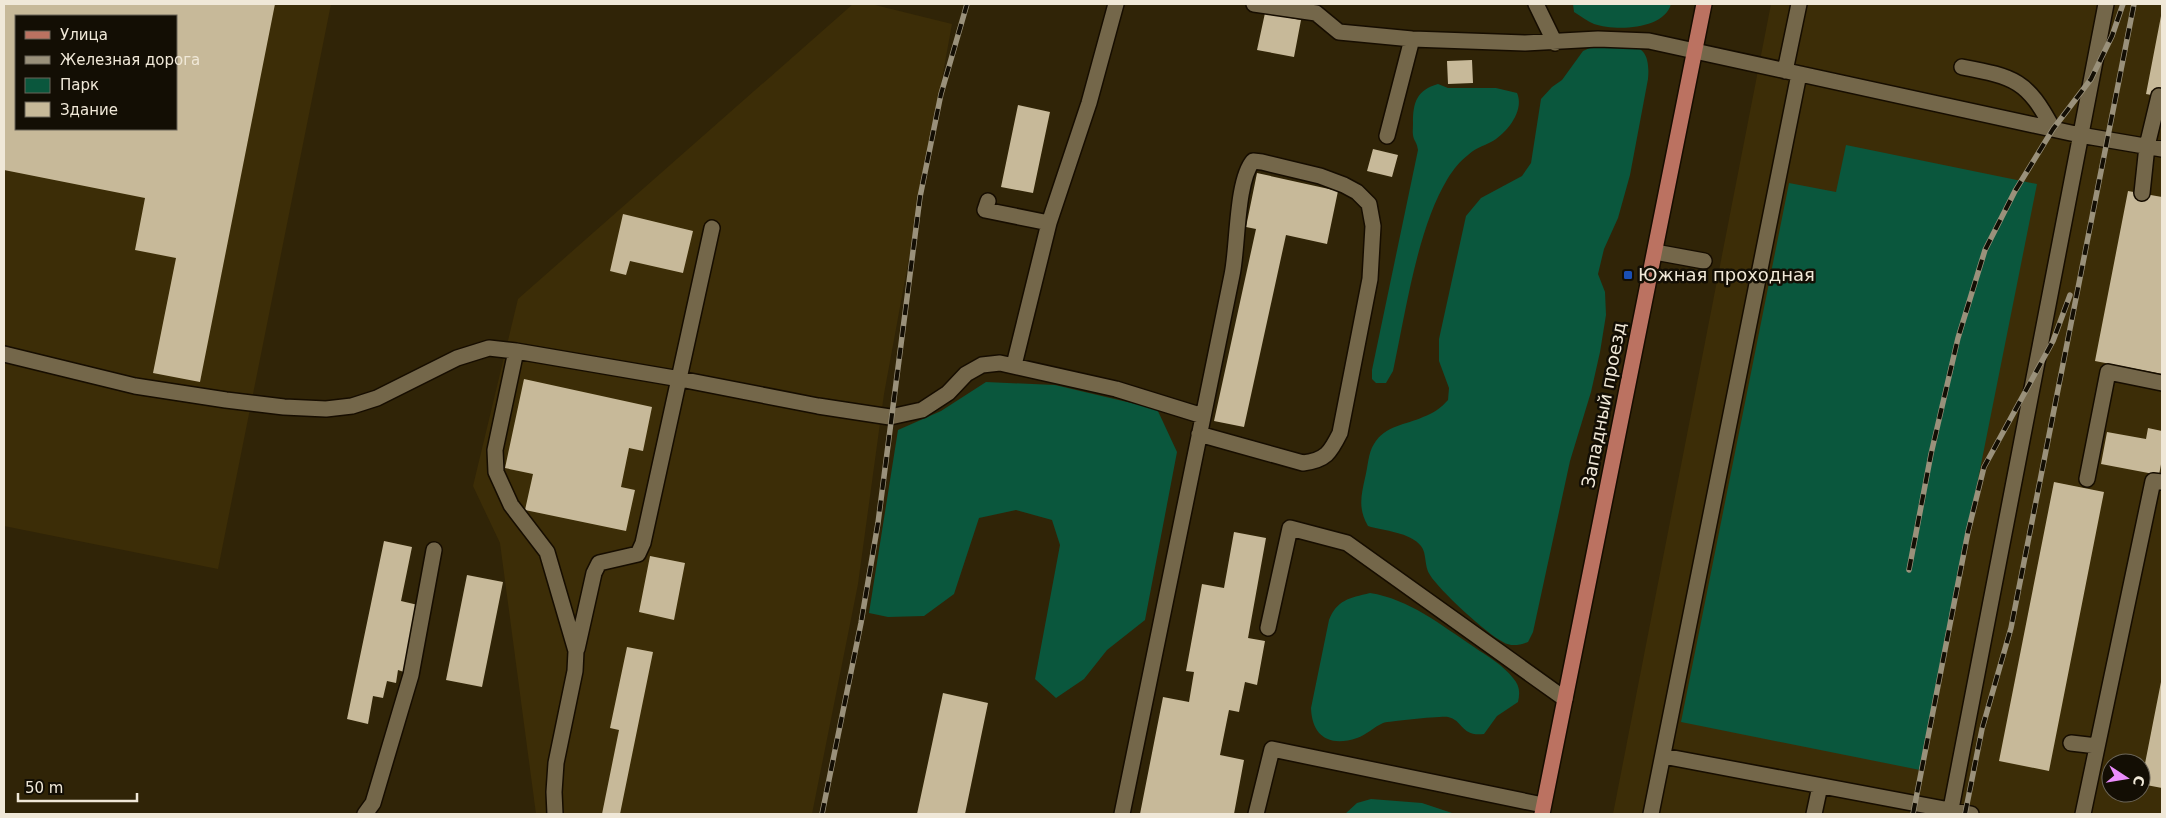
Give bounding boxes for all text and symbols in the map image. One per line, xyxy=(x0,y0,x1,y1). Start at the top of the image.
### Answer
legend xyxy=(15,15,178,130)
text: Улица xyxy=(60,26,108,44)
text: Железная дорога xyxy=(60,51,200,69)
text: Парк xyxy=(60,76,99,94)
text: Здание xyxy=(60,101,118,119)
place label: Южная проходная xyxy=(1638,264,1815,285)
marker: Южная проходная xyxy=(1622,269,1634,281)
street label: Западный проезд xyxy=(1577,320,1630,490)
north arrow xyxy=(2101,753,2151,803)
scale bar xyxy=(18,770,136,802)
text: С xyxy=(2130,774,2148,787)
text: 50 m xyxy=(25,779,63,797)

